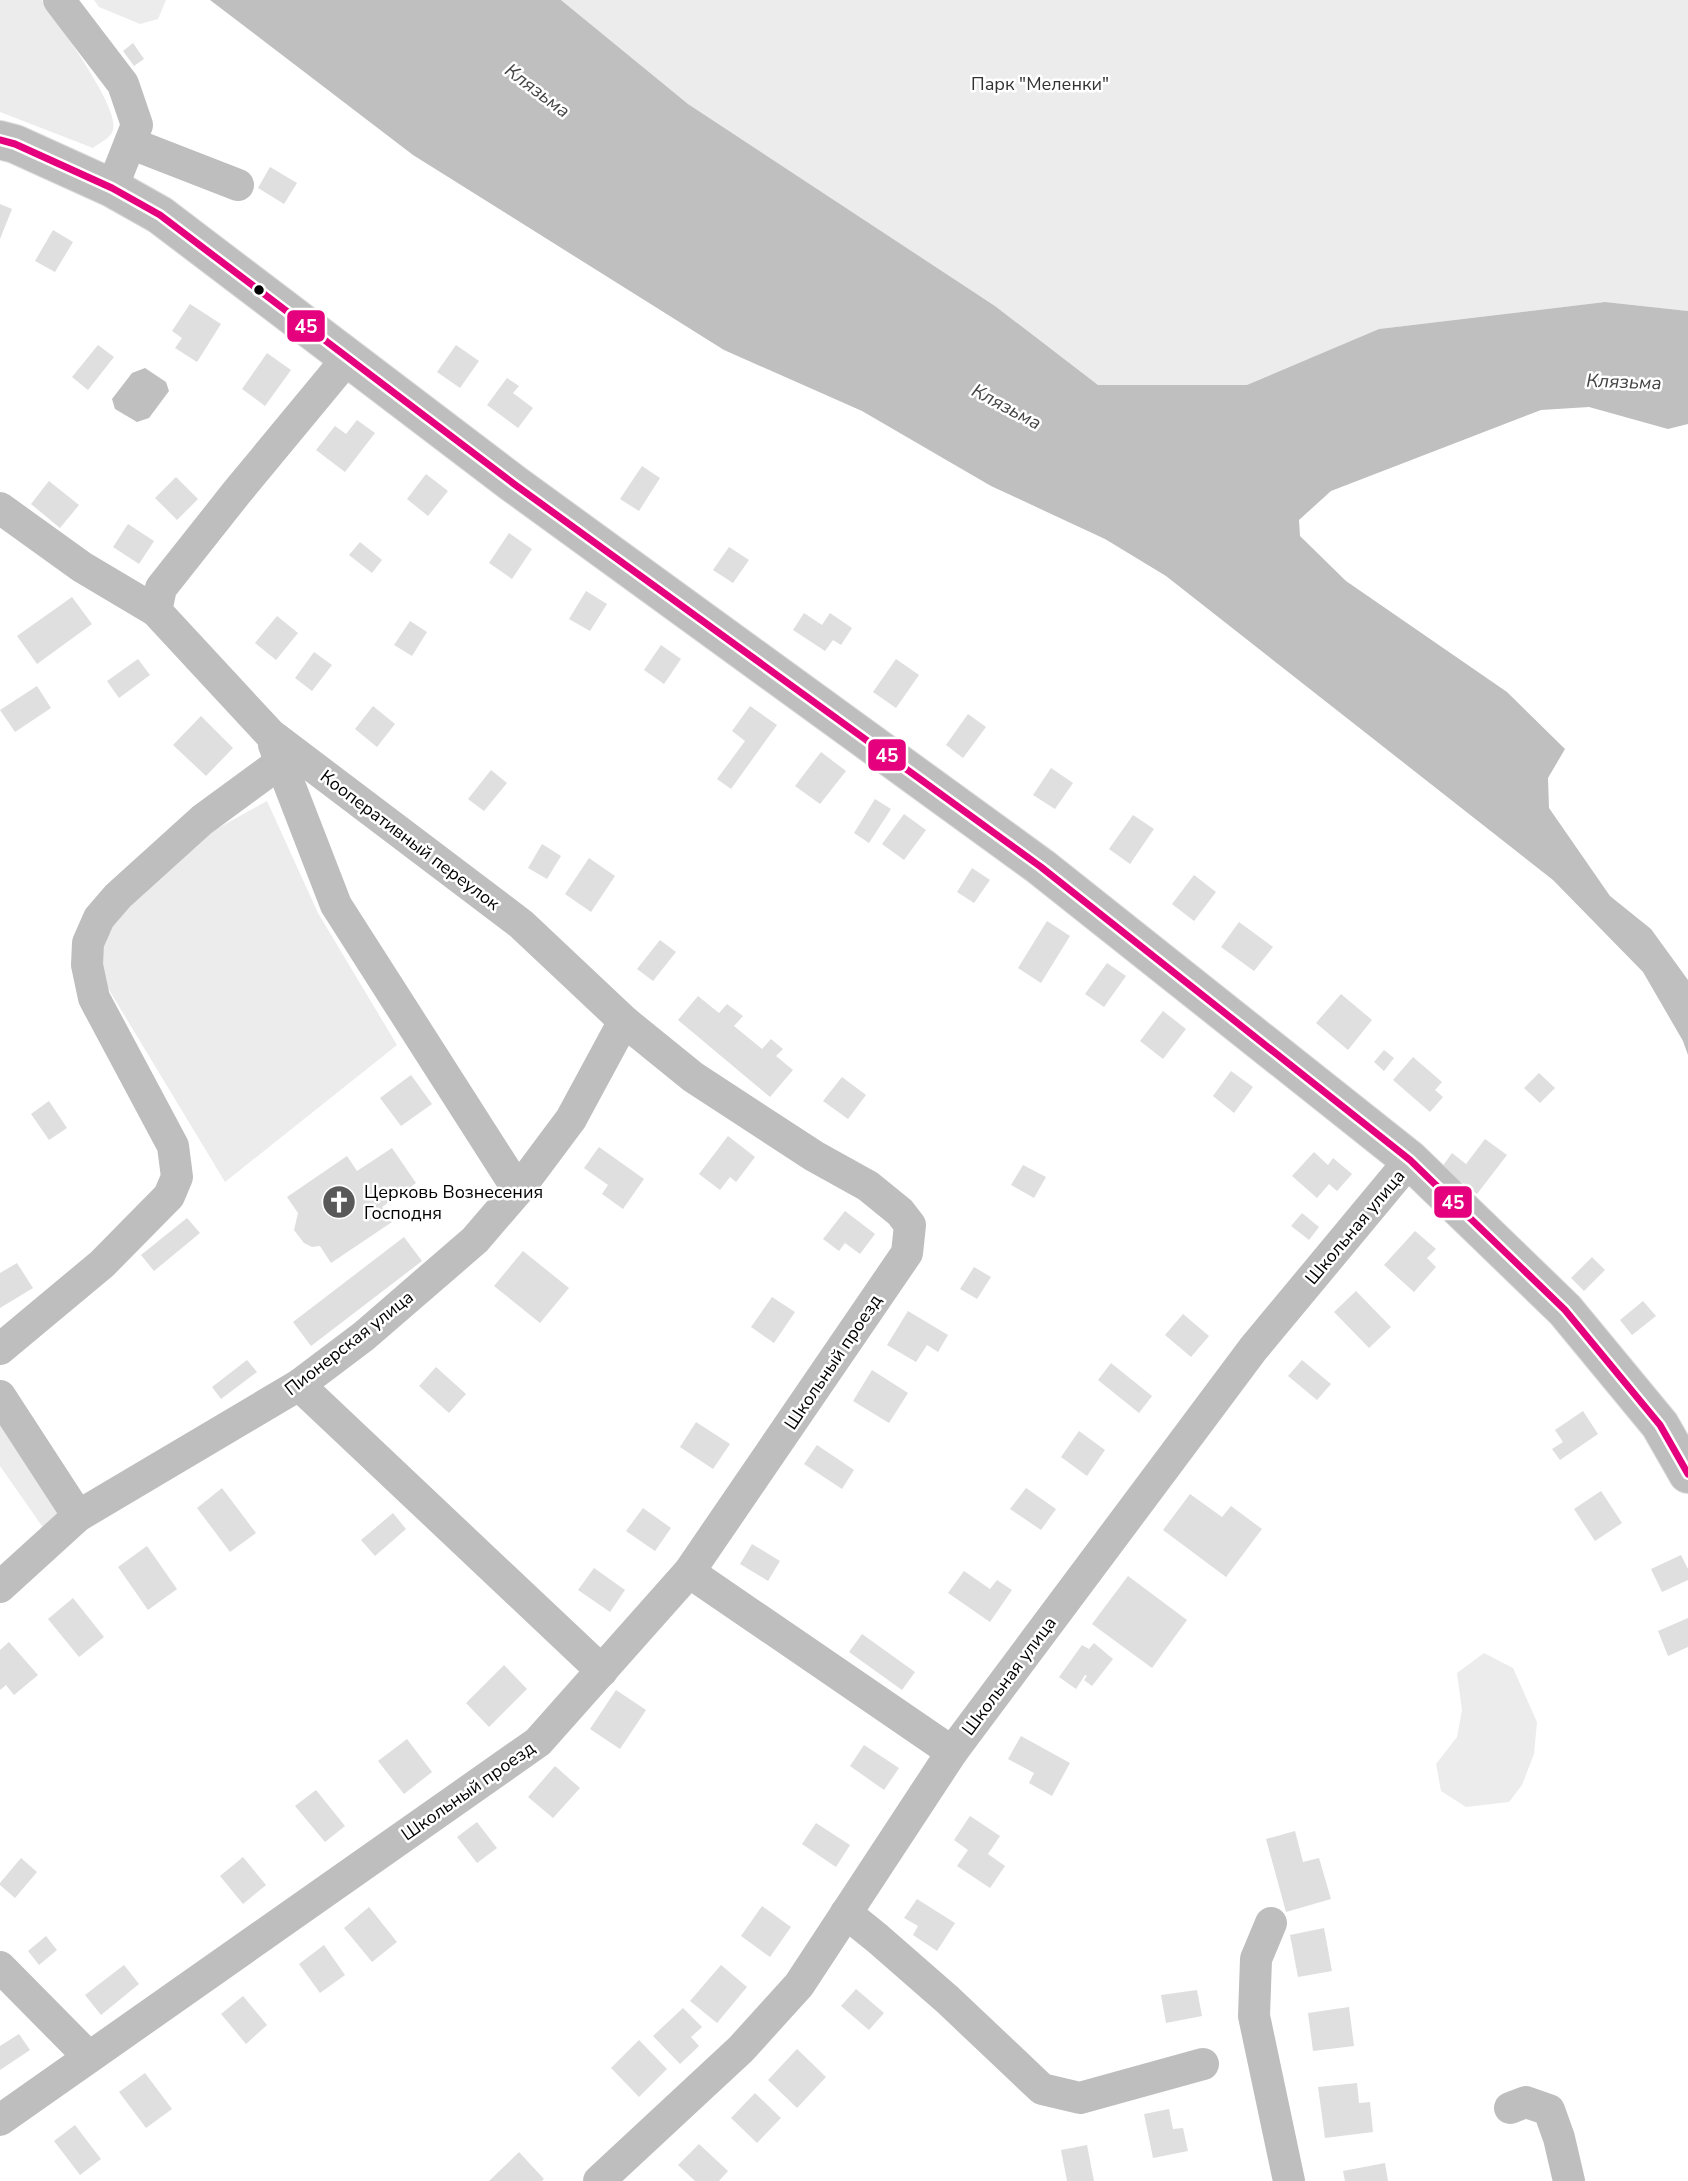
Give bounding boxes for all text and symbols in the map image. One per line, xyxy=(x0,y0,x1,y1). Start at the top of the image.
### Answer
water label: Клязьма xyxy=(499,58,575,124)
park label: Парк "Меленки" xyxy=(971,72,1109,96)
unlabelled marker xyxy=(252,283,266,297)
line badge: 45 xyxy=(286,309,326,343)
text: 45 xyxy=(295,314,317,340)
water label: Клязьма xyxy=(1586,368,1662,396)
water label: Клязьма xyxy=(967,378,1046,436)
line badge: 45 xyxy=(867,738,907,772)
text: 45 xyxy=(876,743,898,769)
street label: Кооперативный переулок xyxy=(315,764,505,916)
street label: Школьная улица xyxy=(1300,1164,1410,1290)
place label: Церковь Вознесения Господня xyxy=(364,1180,543,1225)
church icon: Церковь Вознесения Господня xyxy=(320,1183,358,1221)
line badge: 45 xyxy=(1433,1185,1473,1219)
text: 45 xyxy=(1442,1190,1464,1216)
street label: Пионерская улица xyxy=(280,1285,418,1401)
street label: Школьный проезд xyxy=(779,1289,887,1434)
street label: Школьная улица xyxy=(956,1612,1062,1740)
street label: Школьный проезд xyxy=(396,1736,540,1846)

